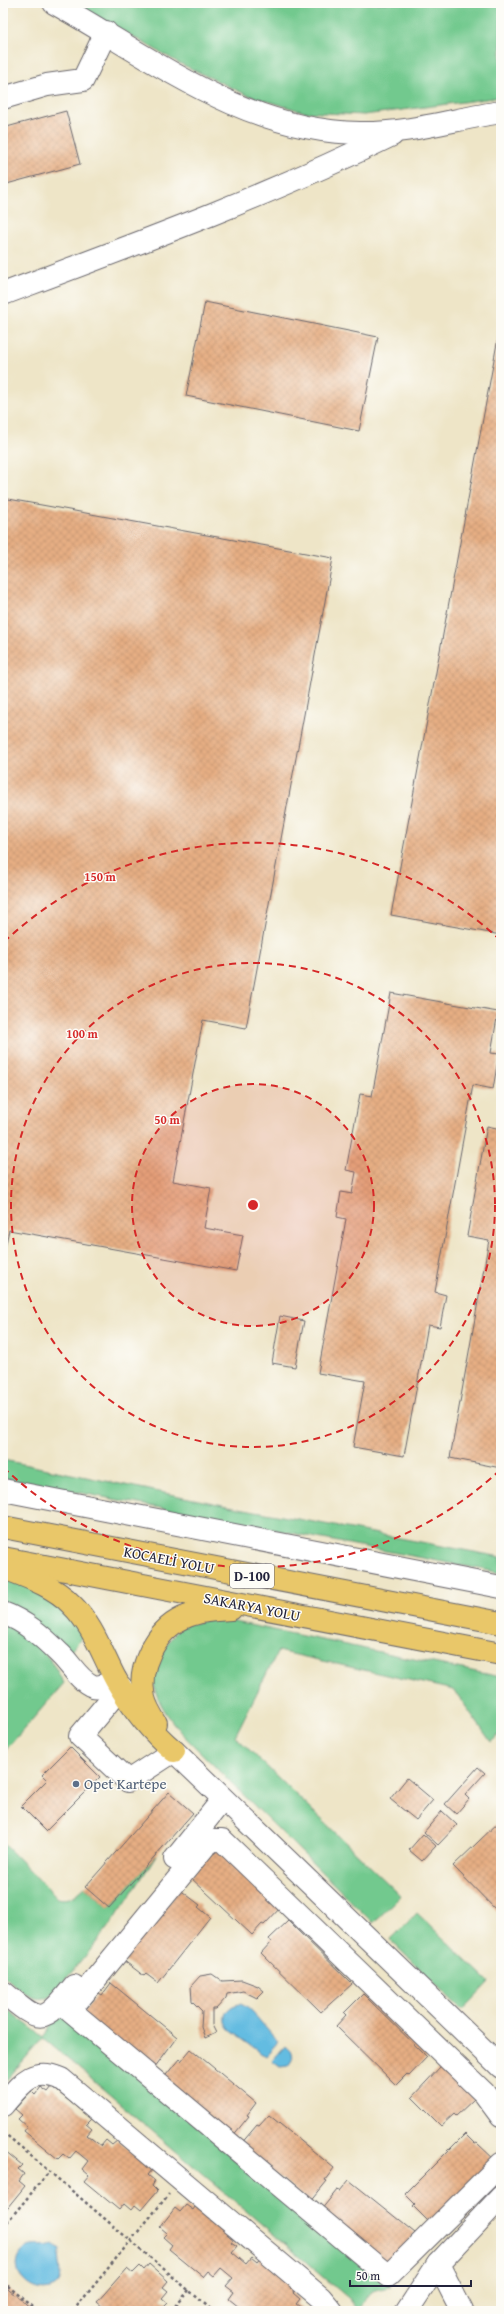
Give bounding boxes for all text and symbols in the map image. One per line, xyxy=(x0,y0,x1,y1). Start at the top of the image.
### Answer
text: 150 m xyxy=(84,868,117,885)
text: 100 m xyxy=(66,1025,99,1042)
text: 50 m xyxy=(154,1111,180,1128)
centre of rings xyxy=(246,1198,260,1212)
street label: KOCAELİ YOLU xyxy=(122,1540,216,1579)
road number: D-100 xyxy=(230,1564,274,1588)
street label: SAKARYA YOLU xyxy=(202,1587,302,1626)
place label: Opet Kartepe xyxy=(84,1773,166,1794)
marker: Opet Kartepe xyxy=(71,1779,81,1789)
scale bar xyxy=(350,2262,471,2288)
text: 50 m xyxy=(356,2267,380,2284)

